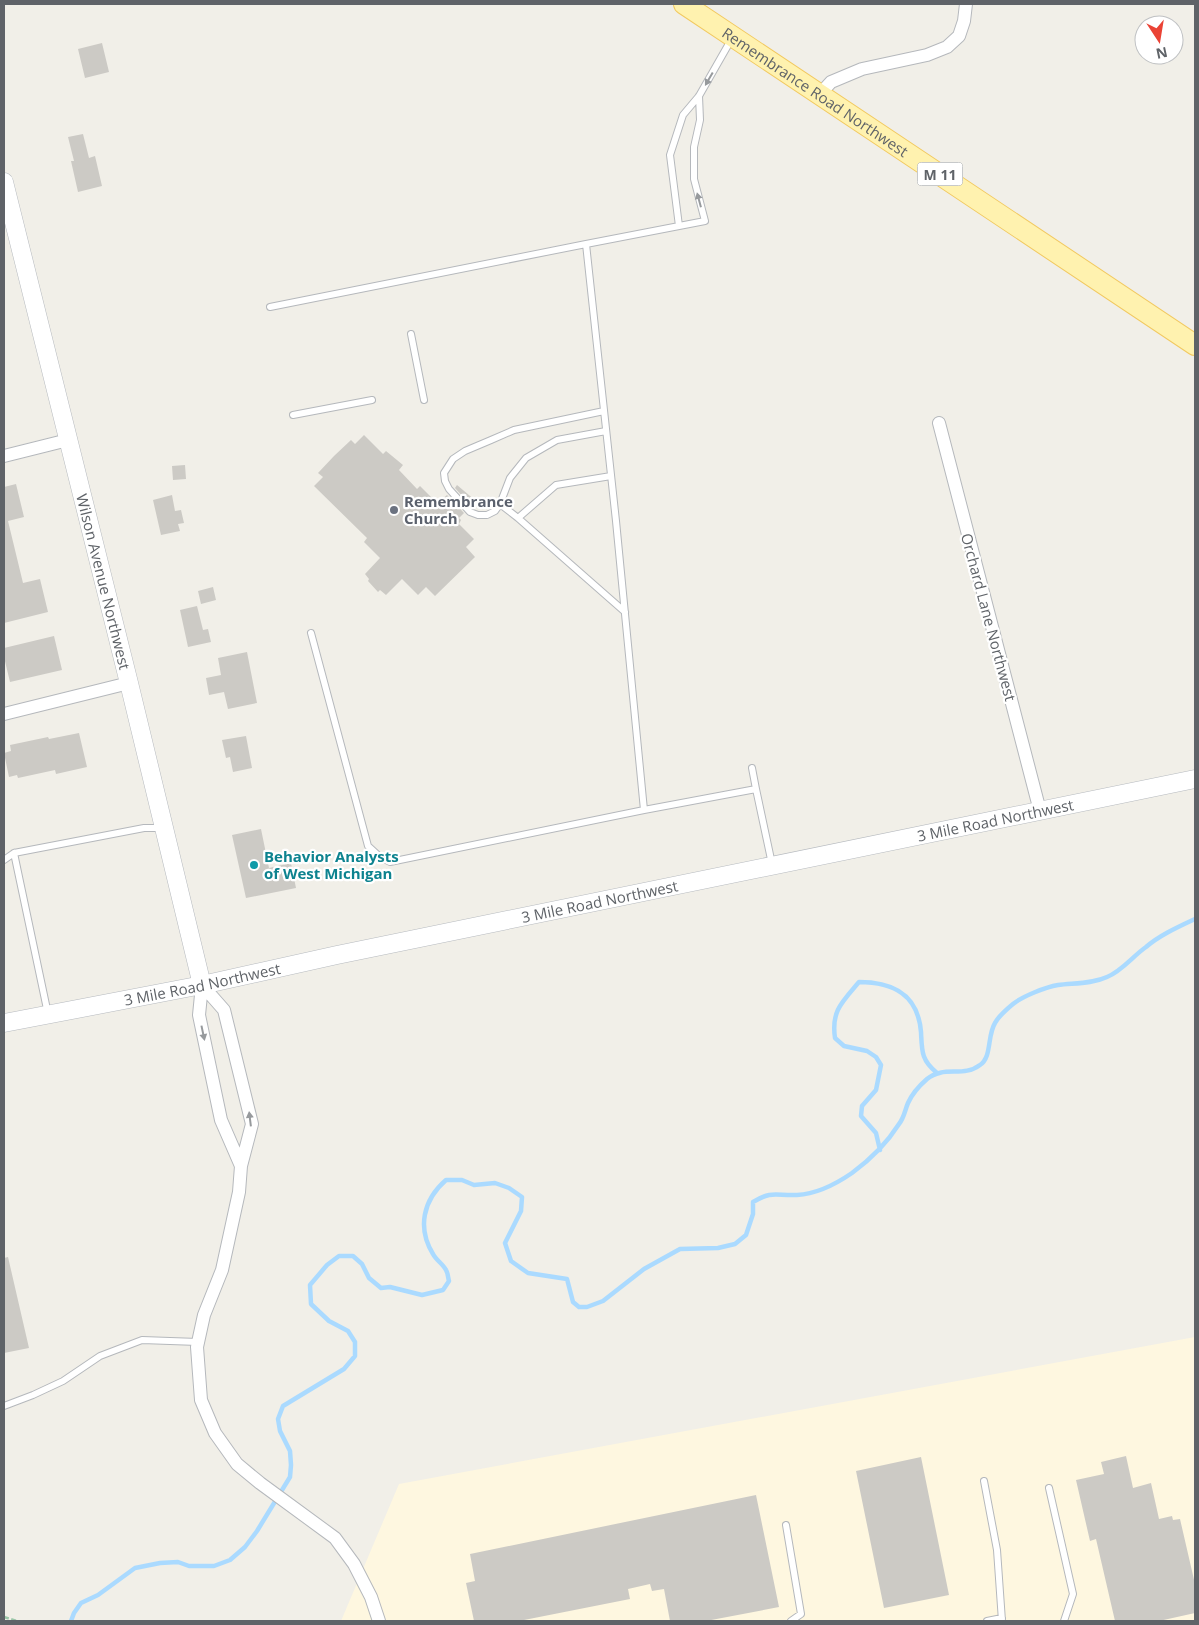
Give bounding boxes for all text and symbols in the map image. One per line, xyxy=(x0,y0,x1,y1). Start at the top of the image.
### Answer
north arrow xyxy=(1134,15,1184,65)
street label: Remembrance Road Northwest xyxy=(719,22,912,161)
text: N xyxy=(1154,43,1169,64)
one-way arrow xyxy=(704,72,713,85)
road number: M 11 xyxy=(918,162,962,185)
one-way arrow xyxy=(695,192,703,207)
place label: Remembrance Church xyxy=(404,491,513,528)
street label: Wilson Avenue Northwest xyxy=(72,492,135,672)
marker: Remembrance Church xyxy=(388,504,400,516)
street label: Orchard Lane Northwest xyxy=(957,531,1021,703)
street label: 3 Mile Road Northwest xyxy=(915,794,1075,846)
place label: Behavior Analysts of West Michigan xyxy=(264,846,399,883)
marker: Behavior Analysts of West Michigan xyxy=(248,859,260,871)
street label: 3 Mile Road Northwest xyxy=(520,875,680,927)
street label: 3 Mile Road Northwest xyxy=(122,958,282,1010)
one-way arrow xyxy=(199,1025,207,1040)
one-way arrow xyxy=(246,1110,254,1126)

